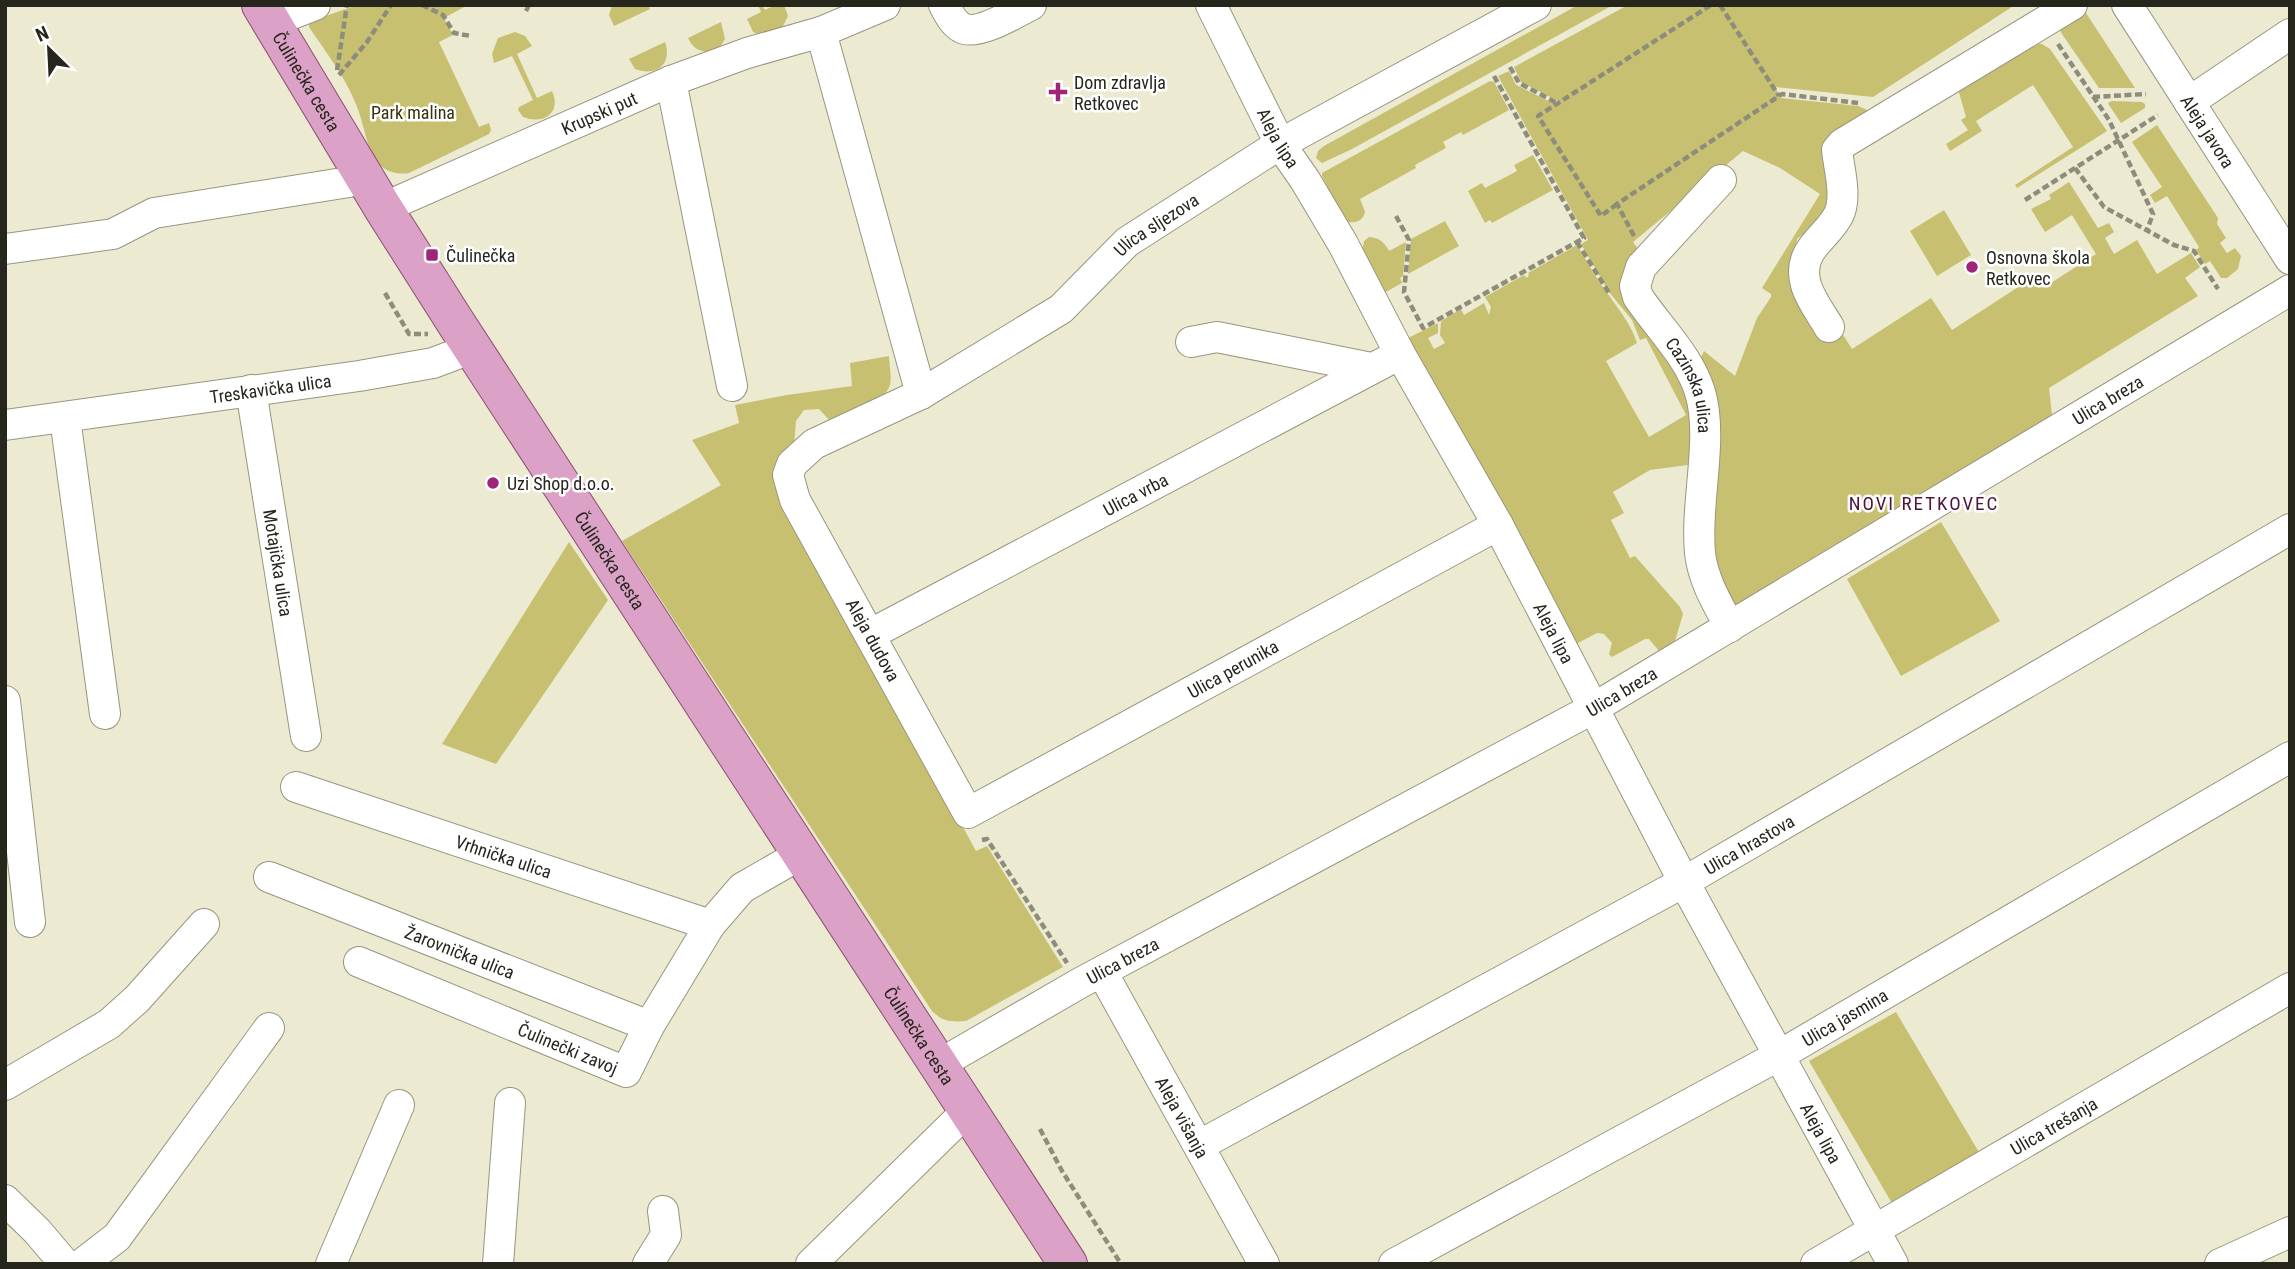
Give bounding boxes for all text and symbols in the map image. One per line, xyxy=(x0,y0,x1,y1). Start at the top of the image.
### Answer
north arrow xyxy=(14,14,84,84)
text: N xyxy=(32,21,52,47)
street label: Čulinečka cesta xyxy=(269,28,345,135)
place label: Dom zdravlja Retkovec xyxy=(1074,72,1166,114)
marker: Dom zdravlja Retkovec xyxy=(1048,82,1068,102)
street label: Krupski put xyxy=(558,87,640,139)
street label: Aleja javora xyxy=(2177,91,2239,172)
park label: Park malina xyxy=(371,102,455,123)
street label: Aleja lipa xyxy=(1253,104,1304,172)
street label: Ulica sljezova xyxy=(1109,189,1202,260)
place label: Čulinečka xyxy=(446,245,515,266)
marker: Čulinečka xyxy=(424,247,440,263)
place label: Osnovna škola Retkovec xyxy=(1986,247,2090,289)
marker: Osnovna škola Retkovec xyxy=(1964,259,1980,275)
street label: Cazinska ulica xyxy=(1662,333,1716,434)
street label: Treskavička ulica xyxy=(208,369,332,407)
street label: Ulica breza xyxy=(2068,370,2147,429)
street label: Ulica vrba xyxy=(1099,468,1171,520)
place label: Uzi Shop d.o.o. xyxy=(507,473,615,494)
marker: Uzi Shop d.o.o. xyxy=(485,475,501,491)
district label: NOVI RETKOVEC xyxy=(1849,492,1999,515)
street label: Čulinečka cesta xyxy=(571,507,650,613)
street label: Motajička ulica xyxy=(260,508,297,618)
street label: Aleja dudova xyxy=(842,595,904,685)
street label: Aleja lipa xyxy=(1530,599,1579,667)
street label: Ulica perunika xyxy=(1184,635,1282,703)
street label: Ulica breza xyxy=(1582,662,1661,721)
street label: Ulica hrastova xyxy=(1700,810,1798,879)
street label: Vrhnička ulica xyxy=(453,830,555,882)
street label: Žarovnička ulica xyxy=(402,921,518,983)
street label: Ulica breza xyxy=(1083,933,1162,988)
street label: Čulinečka cesta xyxy=(880,983,959,1088)
street label: Ulica jasmina xyxy=(1798,984,1891,1050)
street label: Čulinečki zavoj xyxy=(515,1018,621,1078)
street label: Aleja višanja xyxy=(1152,1073,1214,1162)
street label: Ulica trešanja xyxy=(2007,1092,2101,1159)
street label: Aleja lipa xyxy=(1796,1099,1846,1167)

